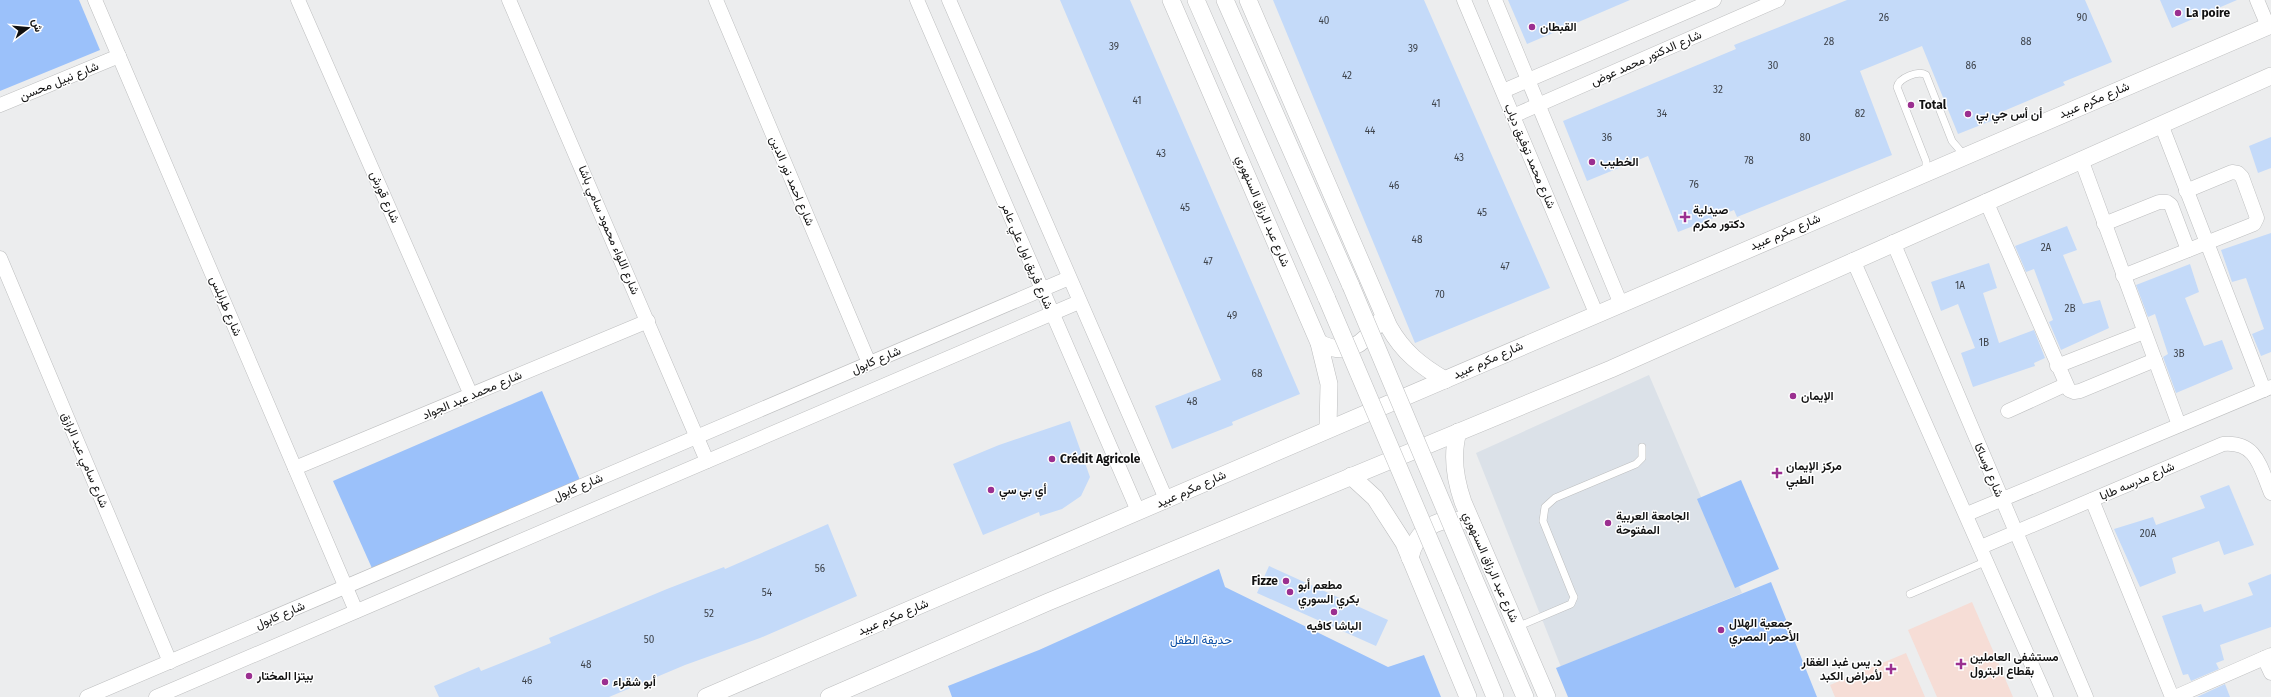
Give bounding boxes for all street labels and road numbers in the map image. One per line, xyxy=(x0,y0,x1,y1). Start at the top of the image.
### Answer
street label: شارع الدكتور محمد عوض xyxy=(1589,27,1704,91)
street label: شارع نبيل محسن xyxy=(17,59,101,105)
street label: شارع مكرم عبيد xyxy=(2057,79,2132,123)
street label: شارع محمد توفيق دياب xyxy=(1500,101,1558,211)
street label: شارع احمد نور الدين xyxy=(765,134,817,229)
street label: شارع عبد الرزاق السنهوري xyxy=(1230,153,1293,270)
street label: شارع اللواء محمود سامي باشا xyxy=(573,163,643,298)
street label: شارع قورش xyxy=(365,169,403,226)
street label: شارع فريق اول علي عامر xyxy=(995,200,1056,312)
street label: شارع مكرم عبيد xyxy=(1748,211,1823,255)
street label: شارع طرابلس xyxy=(205,274,245,339)
street label: شارع مكرم عبيد xyxy=(1451,338,1526,383)
street label: شارع كابول xyxy=(849,343,904,379)
street label: شارع محمد عبد الجواد xyxy=(420,368,525,424)
street label: شارع سامي عبد الرازق xyxy=(56,410,111,511)
street label: شارع لوساكا xyxy=(1970,441,2007,500)
street label: شارع مدرسه طابا xyxy=(2098,459,2177,505)
street label: شارع مكرم عبيد xyxy=(1154,467,1229,512)
street label: شارع كابول xyxy=(551,470,606,506)
street label: شارع عبد الرزاق السنهوري xyxy=(1457,509,1522,626)
street label: شارع مكرم عبيد xyxy=(856,596,931,640)
street label: شارع كابول xyxy=(253,598,308,634)

